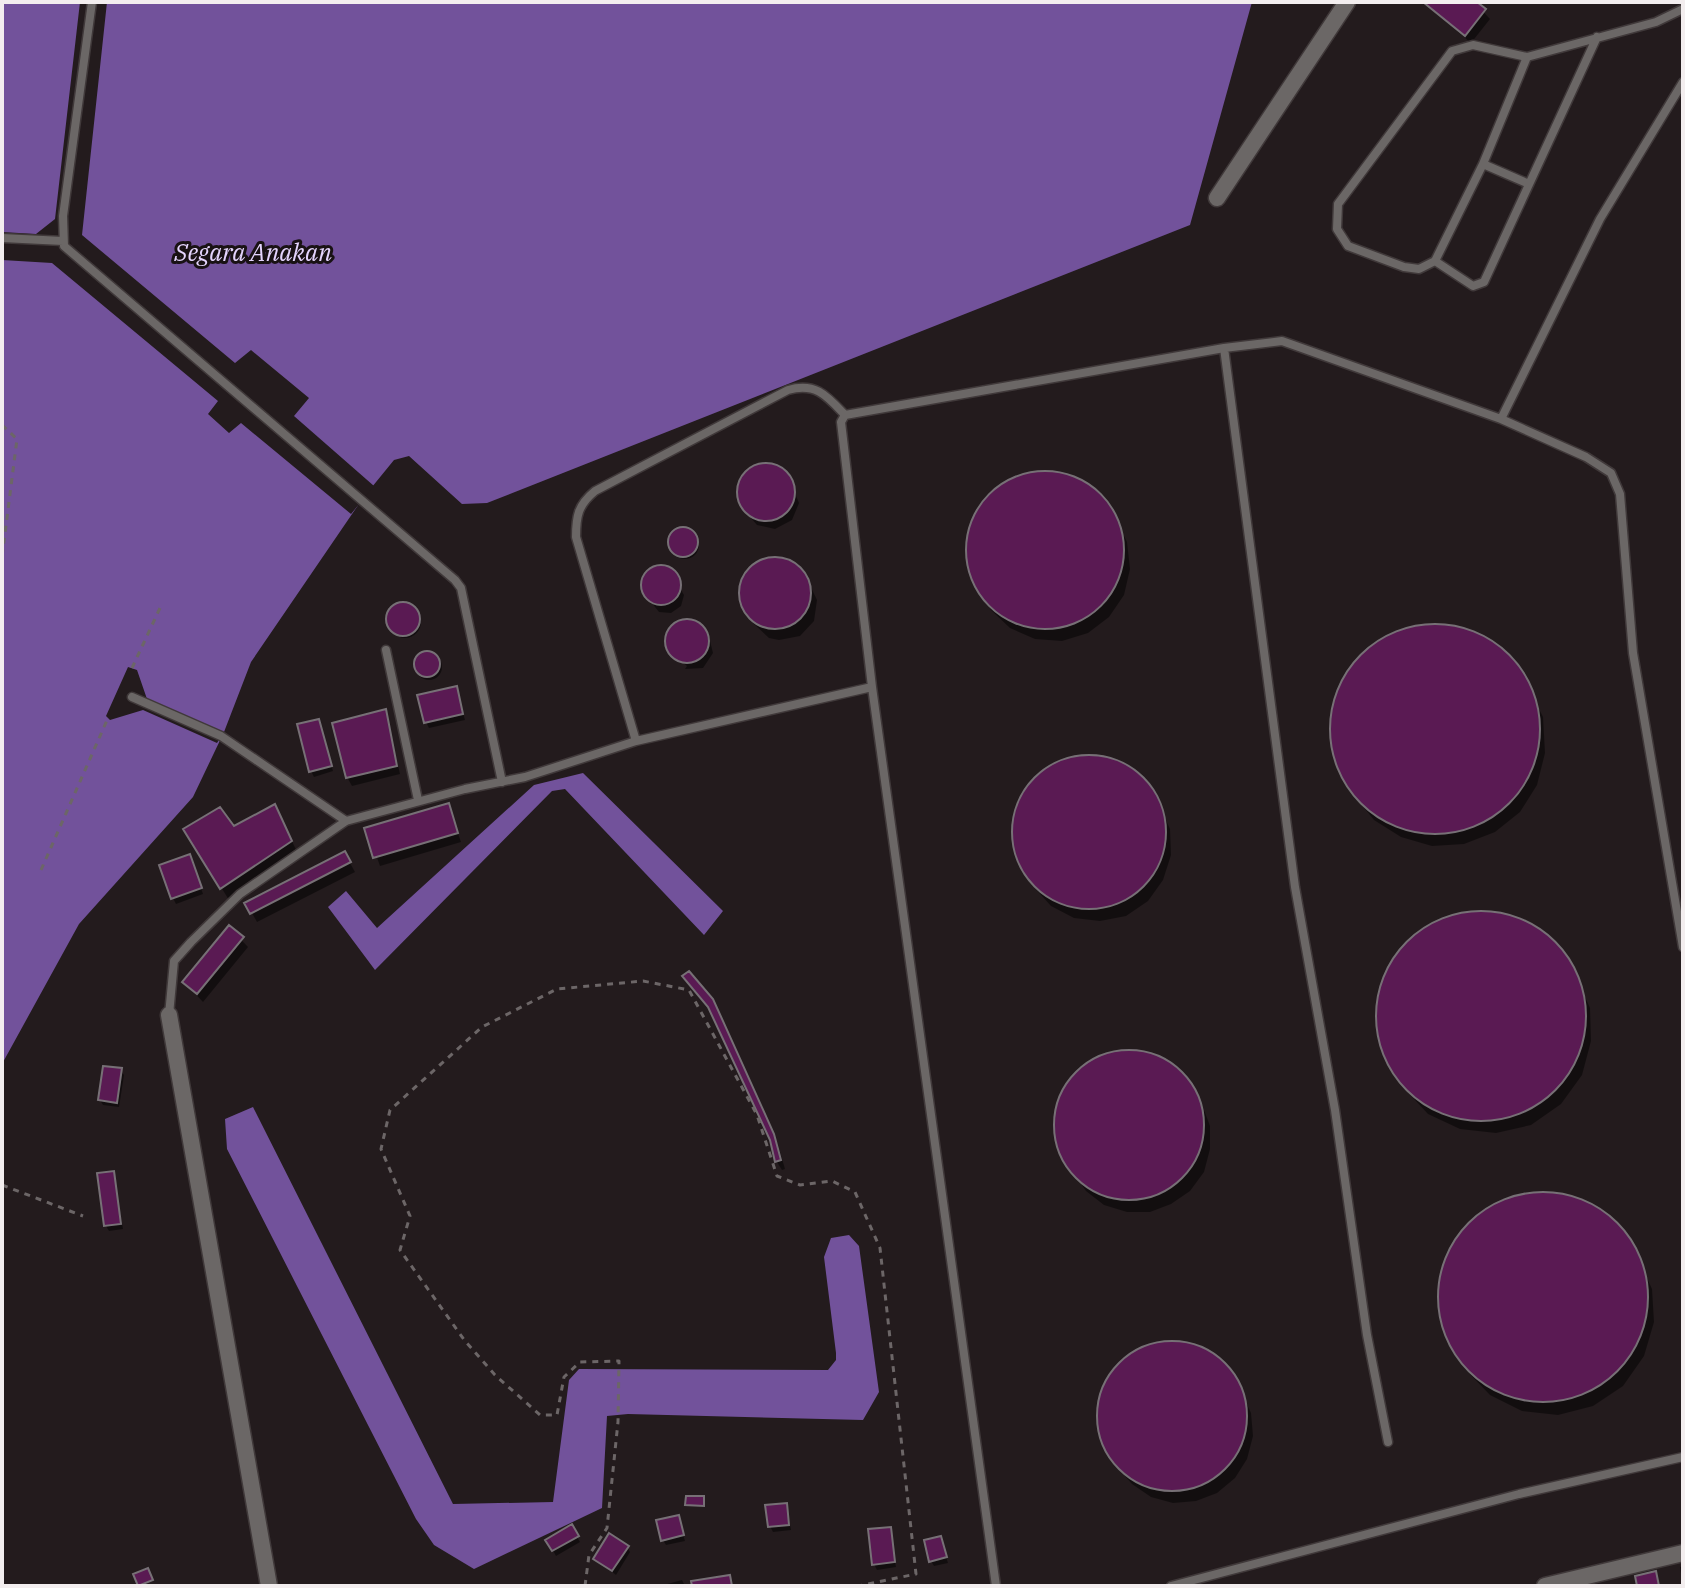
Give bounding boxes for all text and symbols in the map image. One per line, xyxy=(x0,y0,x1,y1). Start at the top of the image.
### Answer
water label: Segara Anakan xyxy=(173,236,332,268)

